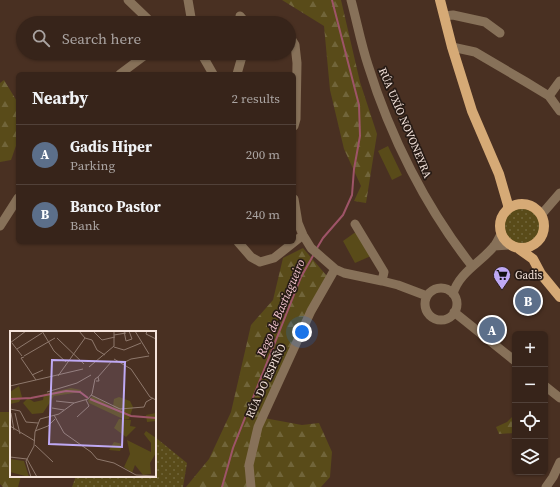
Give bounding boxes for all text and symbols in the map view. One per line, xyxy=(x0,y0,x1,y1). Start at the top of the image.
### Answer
search box xyxy=(16,16,296,60)
icon: search xyxy=(30,27,52,49)
text: Search here xyxy=(62,28,141,49)
street label: RÚA UXÍO NOVONEYRA xyxy=(375,65,435,181)
text: Nearby xyxy=(32,86,88,110)
text: 2 results xyxy=(232,90,280,107)
text: Gadis Hiper xyxy=(70,136,152,157)
text: A xyxy=(41,146,49,163)
text: 200 m xyxy=(246,146,280,163)
text: Parking xyxy=(70,157,115,174)
text: Banco Pastor xyxy=(70,196,161,217)
text: B xyxy=(41,206,49,223)
text: 240 m xyxy=(246,206,280,223)
text: Bank xyxy=(70,217,100,234)
water label: Rego de Bastiagueiro xyxy=(253,257,309,360)
supermarket icon: Gadis xyxy=(492,265,512,290)
place label: Gadis xyxy=(515,268,543,283)
pin: B xyxy=(515,286,541,316)
pin: A xyxy=(479,315,505,345)
your location xyxy=(292,322,312,342)
inset map xyxy=(10,331,156,477)
map controls xyxy=(512,331,548,475)
button: + xyxy=(512,331,548,367)
street label: RÚA DO ESPIÑO xyxy=(242,341,290,421)
button: − xyxy=(512,367,548,403)
button: locate xyxy=(512,403,548,439)
button: layers xyxy=(512,439,548,475)

